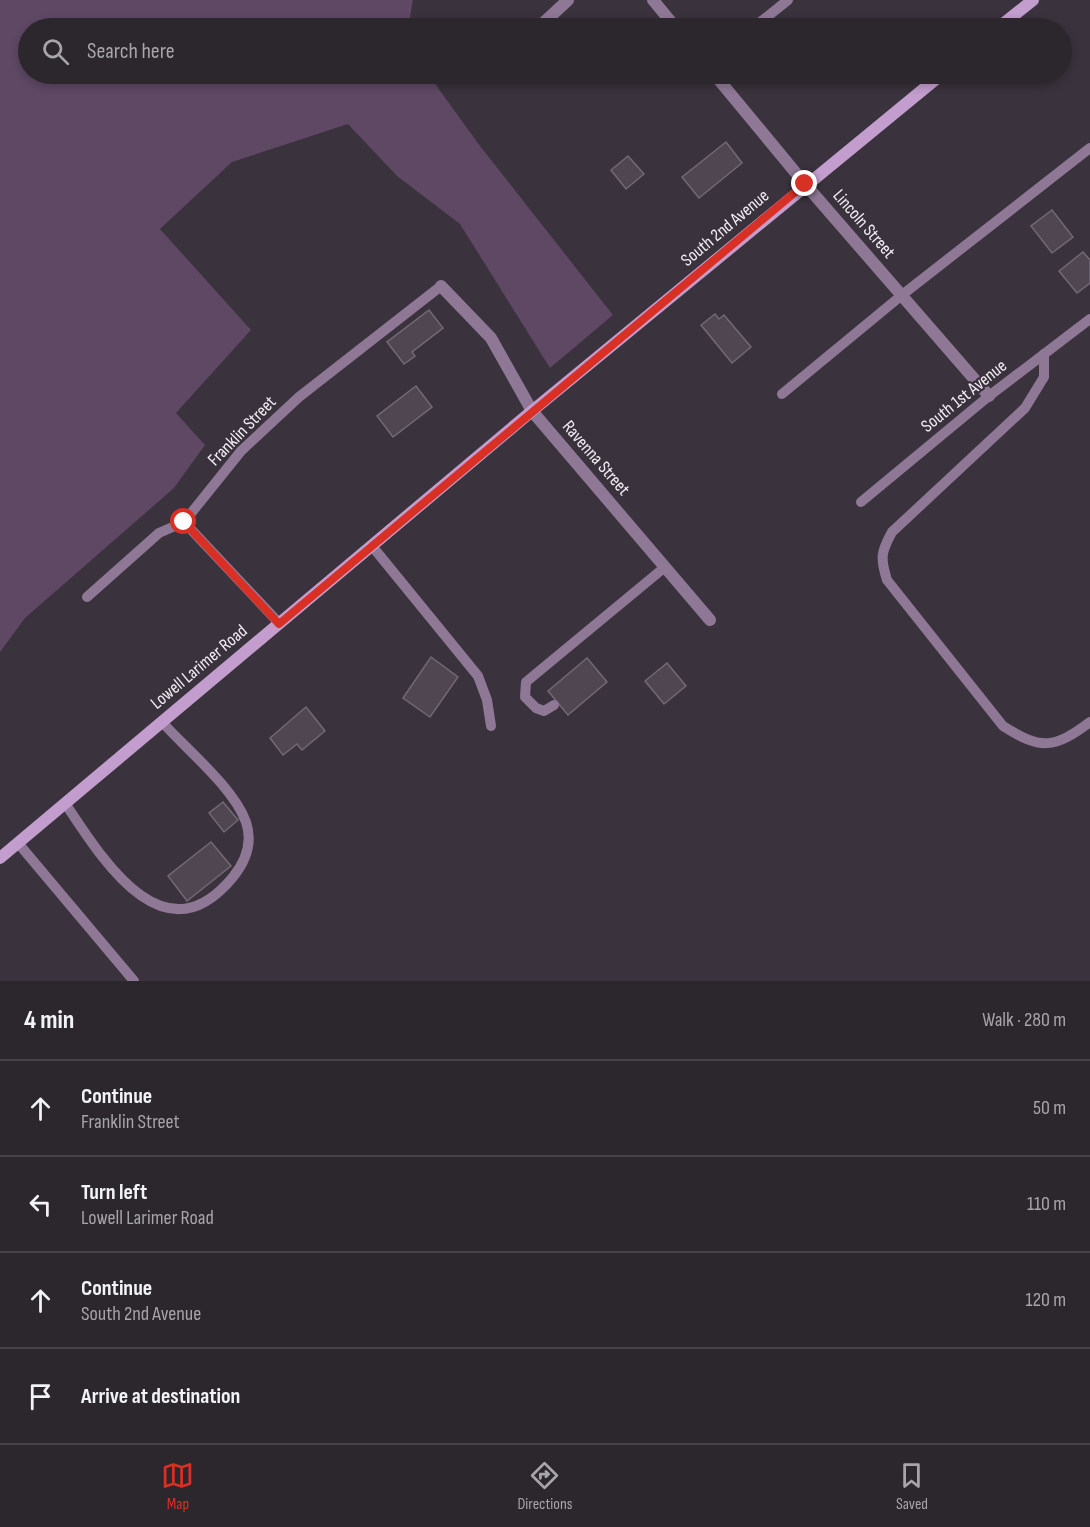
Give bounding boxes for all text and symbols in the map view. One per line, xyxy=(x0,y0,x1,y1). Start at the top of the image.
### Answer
search box xyxy=(18,18,1072,84)
icon: search xyxy=(39,35,72,68)
text: Search here xyxy=(87,38,174,65)
route end xyxy=(791,170,817,196)
street label: South 2nd Avenue xyxy=(677,185,773,271)
street label: Lincoln Street xyxy=(828,185,900,263)
street label: South 1st Avenue xyxy=(917,355,1011,437)
street label: Franklin Street xyxy=(204,391,281,470)
street label: Ravenna Street xyxy=(558,416,634,500)
route start xyxy=(170,508,196,534)
street label: Lowell Larimer Road xyxy=(146,621,252,713)
text: 4 min xyxy=(24,1005,74,1036)
text: Walk · 280 m xyxy=(982,1008,1066,1032)
text: Continue xyxy=(81,1083,152,1110)
icon: ahead xyxy=(24,1092,57,1125)
text: 50 m xyxy=(1033,1096,1066,1120)
text: Franklin Street xyxy=(81,1110,180,1134)
text: Turn left xyxy=(81,1179,147,1206)
icon: left xyxy=(24,1188,57,1221)
text: 110 m xyxy=(1027,1192,1066,1216)
text: Lowell Larimer Road xyxy=(81,1206,214,1230)
text: Continue xyxy=(81,1275,152,1302)
icon: ahead xyxy=(24,1284,57,1317)
text: 120 m xyxy=(1026,1288,1066,1312)
text: South 2nd Avenue xyxy=(81,1302,201,1326)
icon: arrive xyxy=(24,1380,57,1413)
text: Arrive at destination xyxy=(81,1383,240,1410)
tab: Map xyxy=(161,1459,194,1514)
tab: Directions xyxy=(517,1459,572,1514)
tab: Saved xyxy=(895,1459,928,1514)

